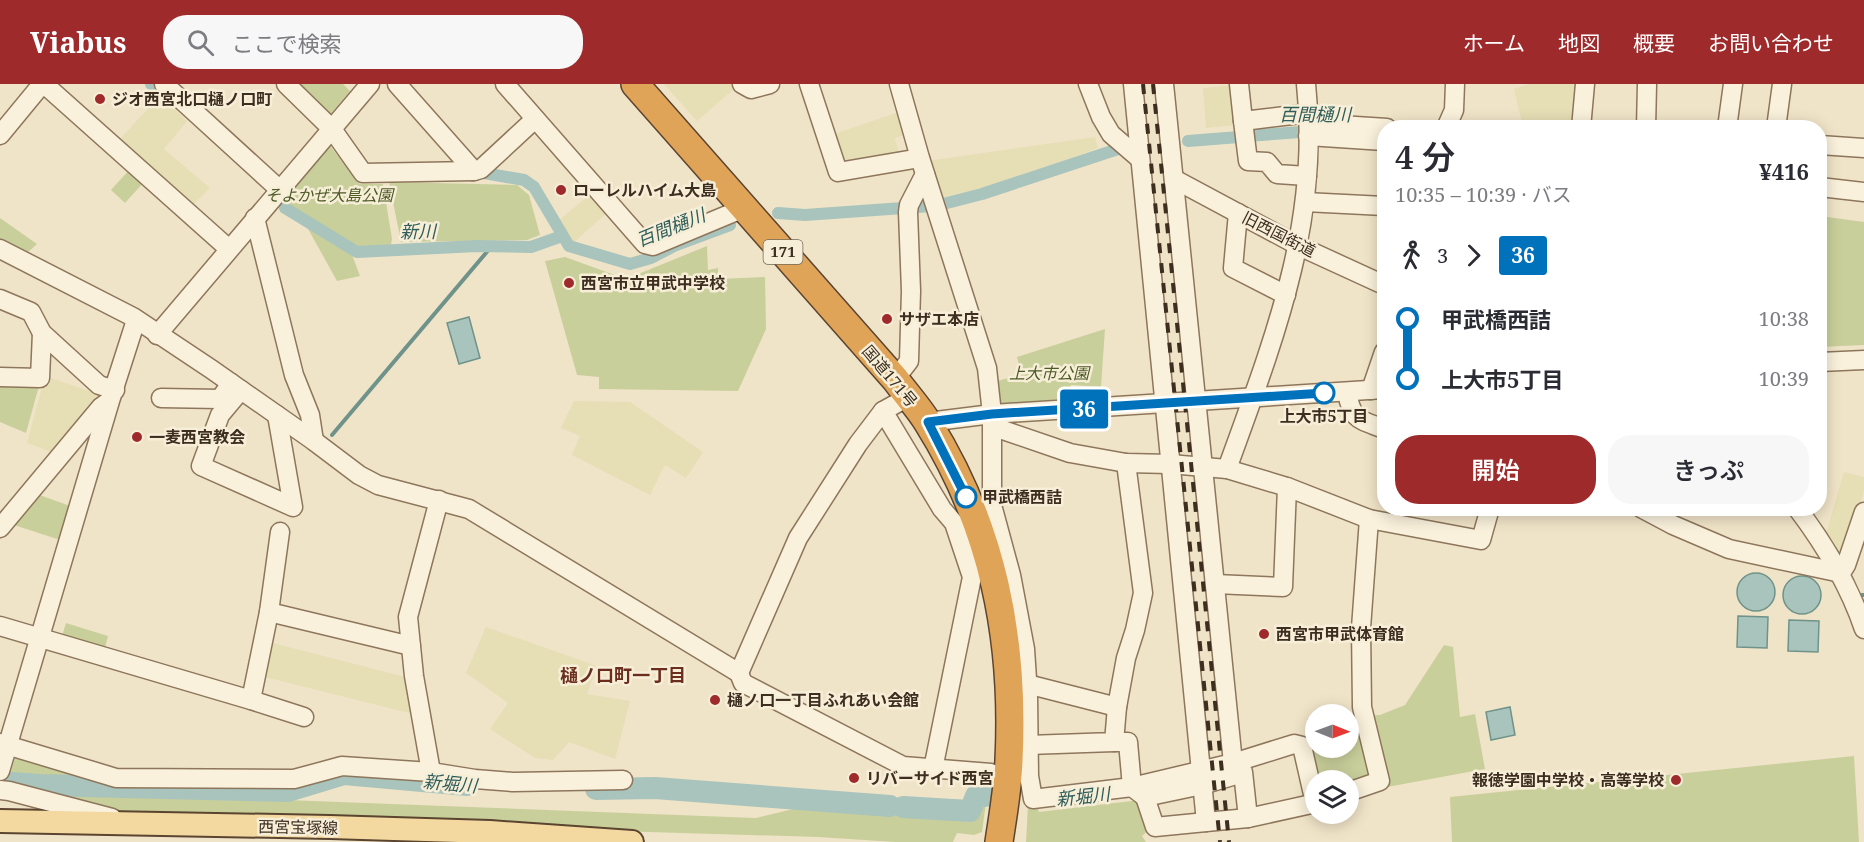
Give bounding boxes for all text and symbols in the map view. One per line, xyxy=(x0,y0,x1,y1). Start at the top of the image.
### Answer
search box xyxy=(163,15,583,69)
text: Viabus xyxy=(30,23,127,61)
icon: search xyxy=(184,26,217,59)
text: ここで検索 xyxy=(232,28,342,58)
text: ホーム xyxy=(1463,29,1525,57)
text: 地図 xyxy=(1558,29,1600,57)
text: 概要 xyxy=(1633,29,1675,57)
text: お問い合わせ xyxy=(1708,29,1834,57)
place label: ジオ西宮北口樋ノ口町 xyxy=(112,88,272,110)
marker: ジオ西宮北口樋ノ口町 xyxy=(93,92,107,106)
water label: 百間樋川 xyxy=(1279,102,1353,126)
text: 4 分 xyxy=(1395,134,1455,179)
text: ¥416 xyxy=(1759,156,1809,186)
place label: ローレルハイム大島 xyxy=(573,179,716,201)
text: 10:35 – 10:39 · バス xyxy=(1395,181,1572,208)
marker: ローレルハイム大島 xyxy=(554,183,568,197)
park label: そよかぜ大島公園 xyxy=(265,184,395,206)
water label: 百間樋川 xyxy=(633,202,710,252)
street label: 旧西国街道 xyxy=(1238,206,1320,262)
water label: 新川 xyxy=(400,219,438,243)
icon: walk xyxy=(1395,239,1428,272)
icon: forward xyxy=(1457,239,1490,272)
road number: 171 xyxy=(764,240,802,264)
text: 36 xyxy=(1511,241,1535,269)
text: 3 xyxy=(1437,242,1448,269)
place label: 西宮市立甲武中学校 xyxy=(581,272,725,294)
marker: 西宮市立甲武中学校 xyxy=(562,276,576,290)
text: 甲武橋西詰 xyxy=(1441,304,1551,334)
text: 10:38 xyxy=(1759,305,1809,332)
place label: サザエ本店 xyxy=(899,308,979,330)
marker: サザエ本店 xyxy=(880,312,894,326)
street label: 国道171号 xyxy=(858,340,922,412)
park label: 上大市公園 xyxy=(1009,362,1091,384)
text: 上大市5丁目 xyxy=(1441,364,1563,394)
text: 10:39 xyxy=(1759,365,1809,392)
marker: 上大市5丁目 xyxy=(1313,382,1335,404)
line badge: 36 xyxy=(1057,390,1111,428)
text: 36 xyxy=(1072,395,1096,423)
place label: 上大市5丁目 xyxy=(1279,405,1369,427)
place label: 一麦西宮教会 xyxy=(149,426,245,448)
marker: 一麦西宮教会 xyxy=(130,430,144,444)
button: 開始 xyxy=(1395,435,1596,504)
button: きっぷ xyxy=(1608,435,1809,504)
marker: 甲武橋西詰 xyxy=(955,486,977,508)
place label: 甲武橋西詰 xyxy=(982,486,1062,508)
place label: 西宮市甲武体育館 xyxy=(1276,623,1404,645)
marker: 西宮市甲武体育館 xyxy=(1257,627,1271,641)
district label: 樋ノ口町一丁目 xyxy=(560,663,686,687)
place label: 樋ノ口一丁目ふれあい会館 xyxy=(727,689,919,711)
marker: 樋ノ口一丁目ふれあい会館 xyxy=(708,693,722,707)
north arrow xyxy=(1305,704,1359,758)
map controls xyxy=(1305,704,1359,824)
place label: リバーサイド西宮 xyxy=(866,767,994,789)
water label: 新堀川 xyxy=(422,769,480,797)
place label: 報徳学園中学校・高等学校 xyxy=(1472,769,1664,791)
button: layers xyxy=(1305,770,1359,824)
marker: リバーサイド西宮 xyxy=(847,771,861,785)
marker: 報徳学園中学校・高等学校 xyxy=(1669,773,1683,787)
water label: 新堀川 xyxy=(1055,781,1113,811)
street label: 西宮宝塚線 xyxy=(258,815,338,839)

